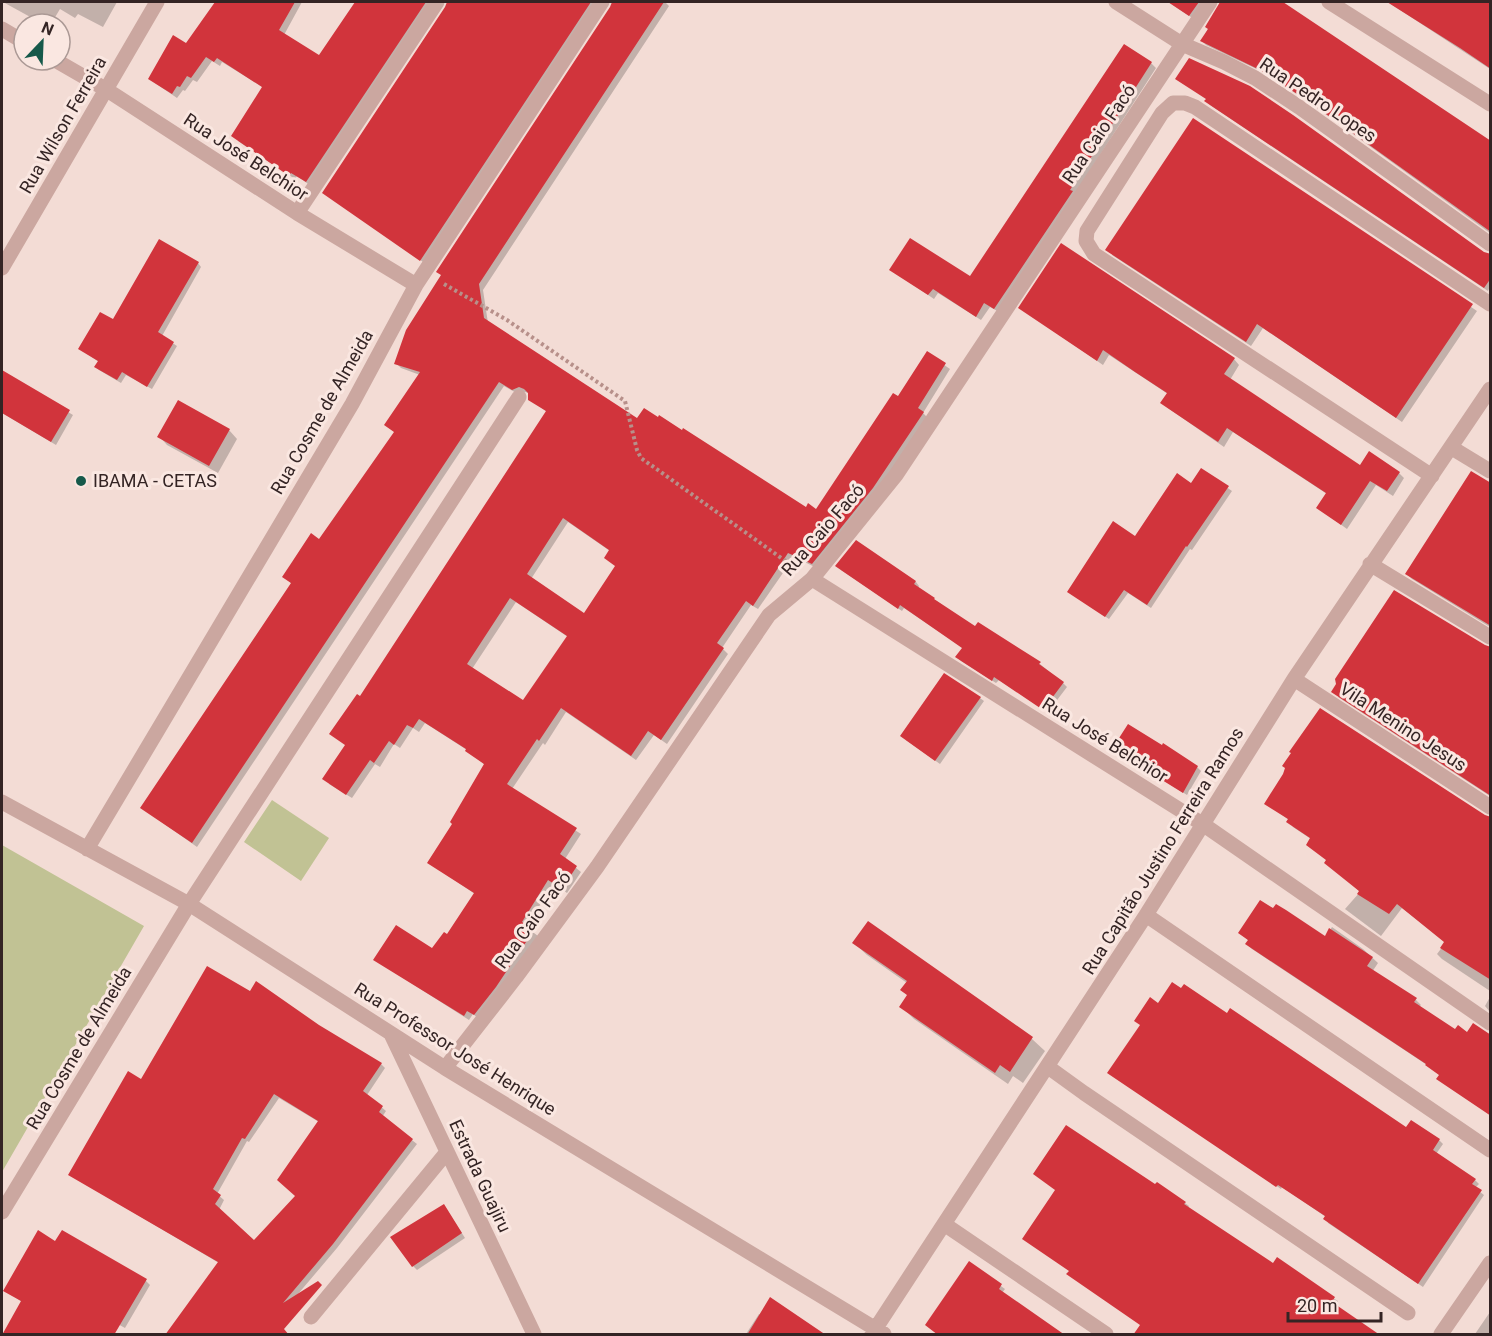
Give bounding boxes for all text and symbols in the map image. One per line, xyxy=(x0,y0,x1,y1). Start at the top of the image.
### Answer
north arrow xyxy=(12,12,72,72)
text: N xyxy=(39,18,57,40)
street label: Rua Wilson Ferreira xyxy=(15,52,110,197)
street label: Rua Pedro Lopes xyxy=(1256,53,1380,146)
street label: Rua Caio Facó xyxy=(1058,80,1139,187)
street label: Rua José Belchior xyxy=(180,109,312,205)
street label: Rua Cosme de Almeida xyxy=(266,326,377,498)
place label: IBAMA - CETAS xyxy=(93,470,217,491)
marker: IBAMA - CETAS xyxy=(74,474,88,488)
street label: Rua Caio Facó xyxy=(777,479,868,580)
street label: Vila Menino Jesus xyxy=(1336,678,1471,775)
street label: Rua José Belchior xyxy=(1039,693,1172,787)
street label: Rua Capitão Justino Ferreira Ramos xyxy=(1078,723,1248,978)
street label: Rua Caio Facó xyxy=(490,867,575,972)
street label: Rua Cosme de Almeida xyxy=(22,962,136,1133)
street label: Rua Professor José Henrique xyxy=(351,978,560,1119)
street label: Estrada Guajiru xyxy=(445,1116,516,1236)
scale bar xyxy=(1288,1285,1381,1323)
text: 20 m xyxy=(1297,1295,1337,1316)

